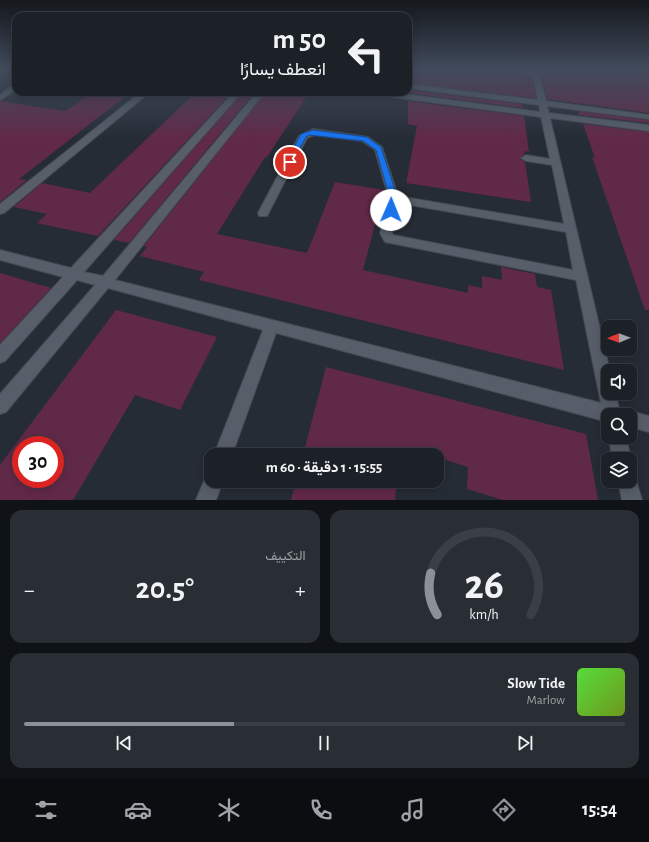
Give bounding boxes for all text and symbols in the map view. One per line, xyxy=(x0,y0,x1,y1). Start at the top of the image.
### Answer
text: 50 m xyxy=(272,26,326,54)
icon: left xyxy=(340,28,392,80)
text: انعطف يسارًا xyxy=(240,61,326,79)
pin xyxy=(273,145,307,179)
icon: arrive xyxy=(279,151,301,173)
position arrow xyxy=(370,189,412,231)
north arrow xyxy=(601,320,637,356)
map controls xyxy=(601,320,637,488)
button: sound xyxy=(601,364,637,400)
button: search xyxy=(601,408,637,444)
speed limit sign: 30 xyxy=(12,436,64,488)
button: layers xyxy=(601,452,637,488)
text: 15:55 · 1 دقيقة · 60 m xyxy=(266,460,382,475)
text: التكييف xyxy=(265,550,306,563)
text: 26 xyxy=(464,564,504,605)
text: 20.5° xyxy=(136,574,194,604)
text: − xyxy=(24,579,35,601)
text: + xyxy=(295,579,305,601)
text: km/h xyxy=(470,607,499,621)
text: Slow Tide xyxy=(507,676,565,691)
text: Marlow xyxy=(527,694,565,707)
icon: previous xyxy=(113,732,135,754)
icon: pause xyxy=(313,732,335,754)
icon: next xyxy=(514,732,536,754)
icon: filters xyxy=(32,796,60,824)
icon: car xyxy=(124,796,152,824)
icon: climate xyxy=(215,796,243,824)
icon: phone xyxy=(307,796,335,824)
icon: music xyxy=(399,796,427,824)
icon: directions xyxy=(490,796,518,824)
text: 15:54 xyxy=(582,801,617,819)

